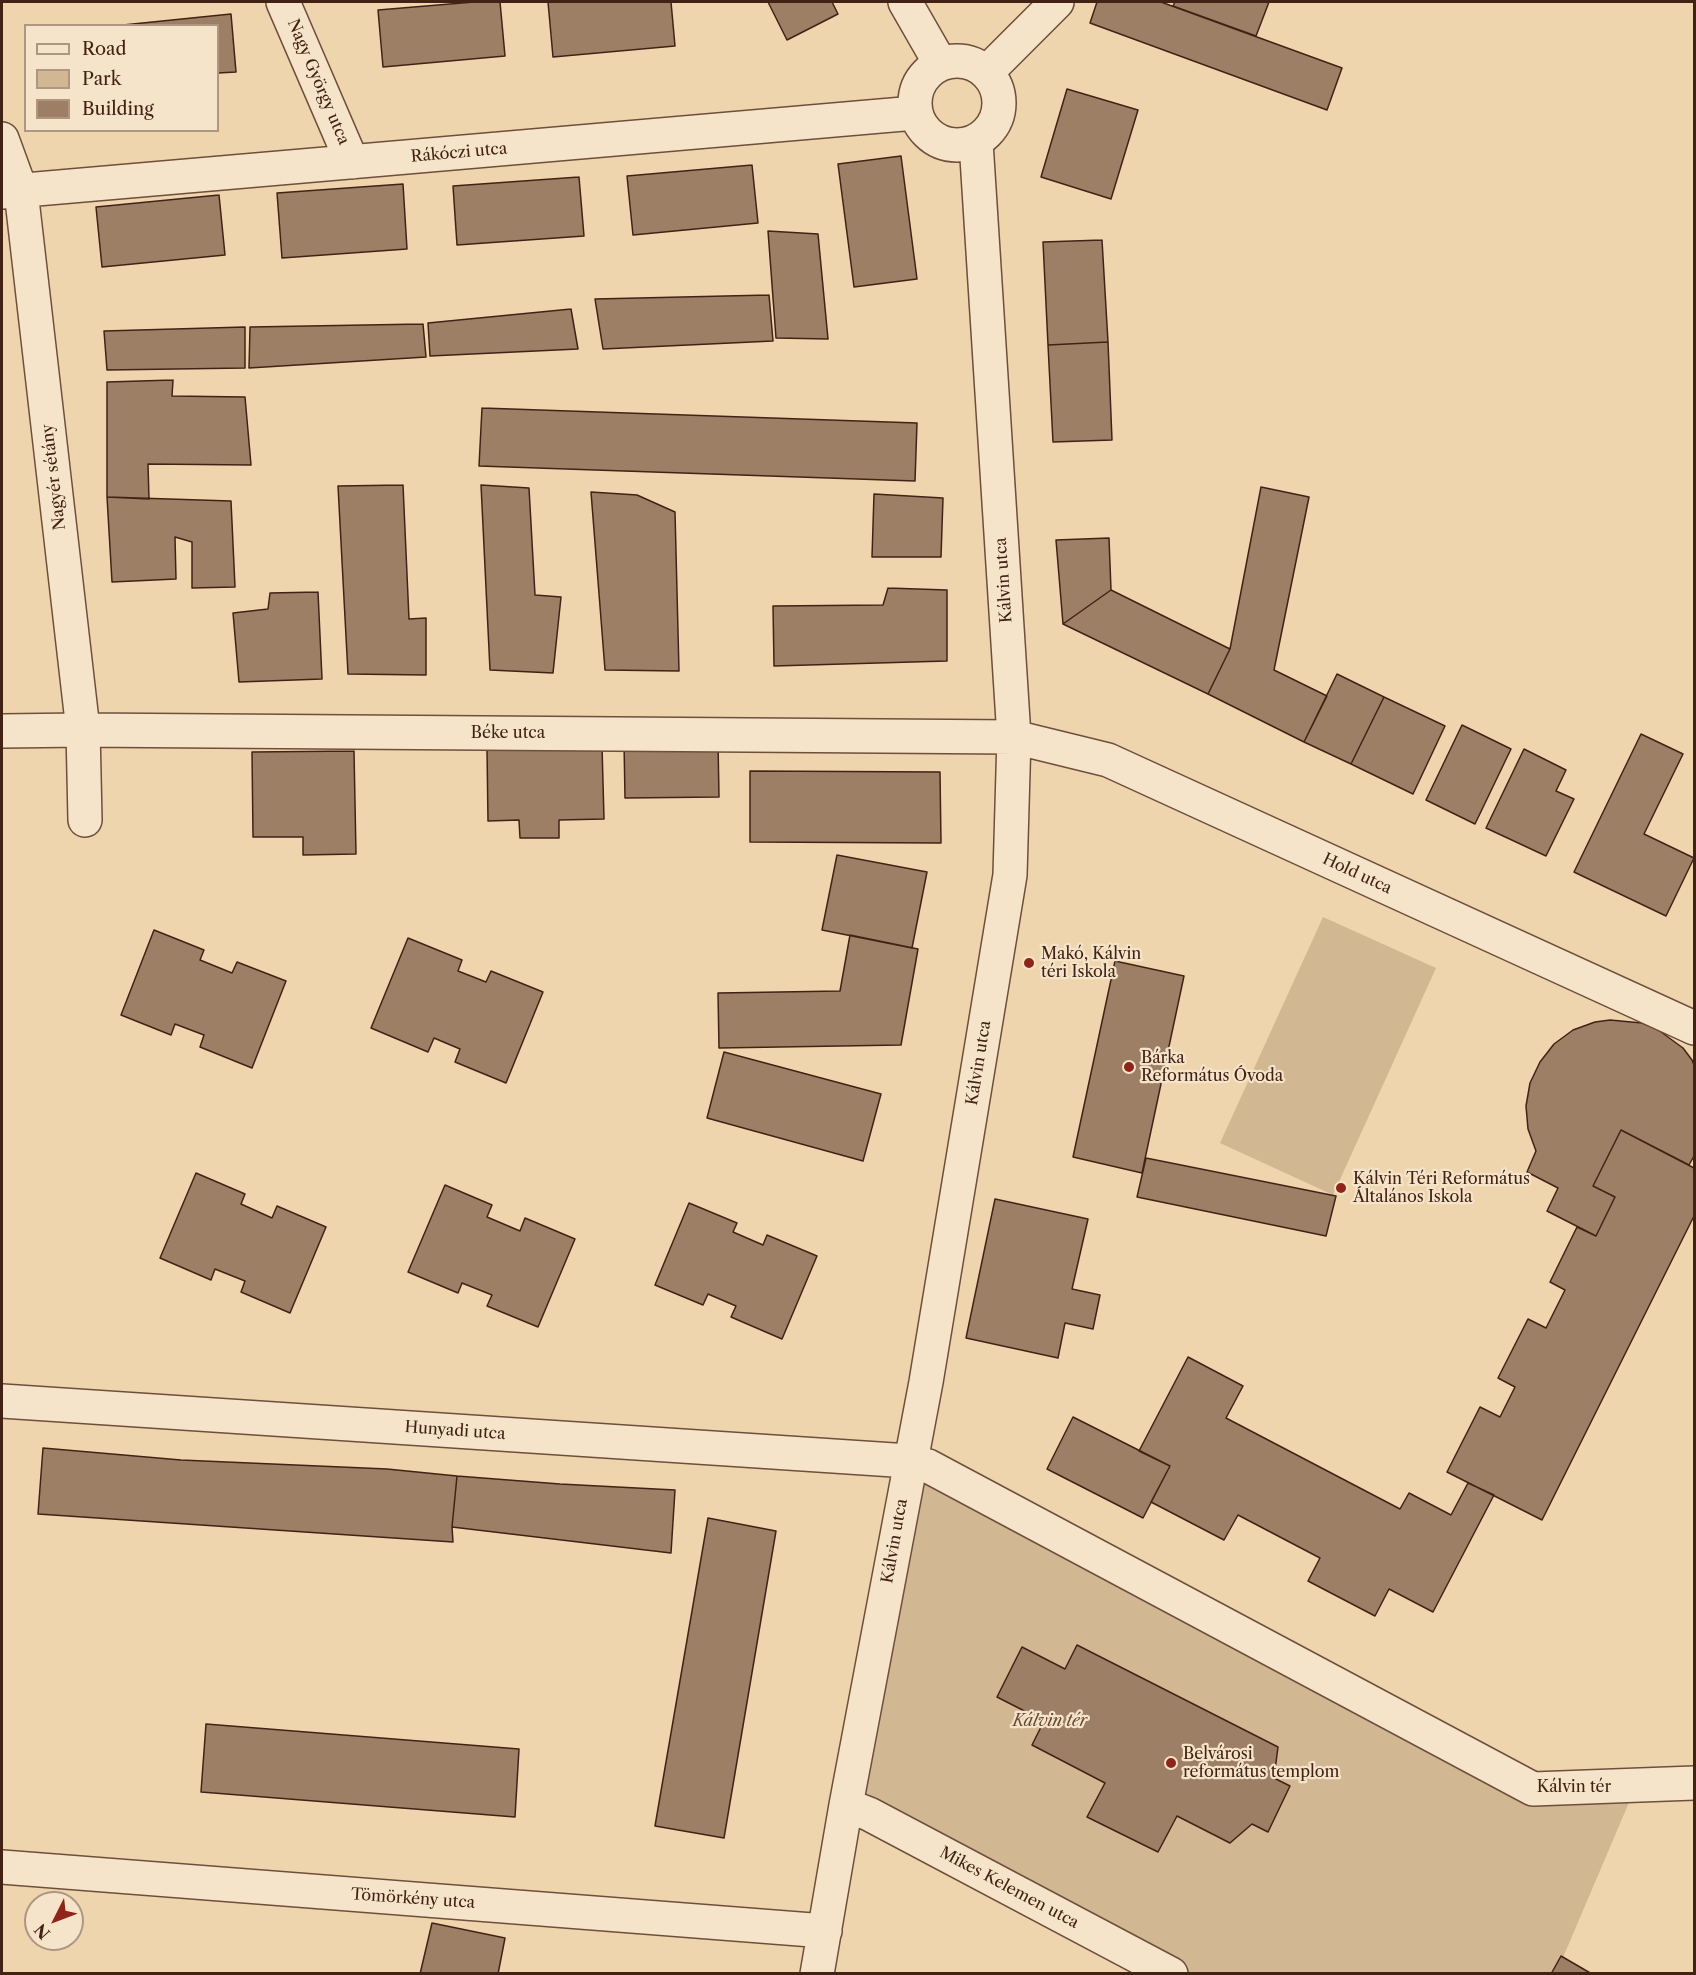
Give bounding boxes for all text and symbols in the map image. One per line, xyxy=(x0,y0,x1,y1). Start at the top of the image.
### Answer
street label: Nagy György utca xyxy=(283,16,353,148)
legend xyxy=(24,24,219,132)
text: Road xyxy=(82,38,127,60)
text: Park xyxy=(82,68,121,90)
text: Building xyxy=(82,98,154,120)
street label: Rákóczi utca xyxy=(410,139,508,167)
street label: Nagyér sétány xyxy=(38,423,70,531)
street label: Kálvin utca xyxy=(991,537,1017,623)
street label: Béke utca xyxy=(471,723,545,743)
street label: Hold utca xyxy=(1319,850,1395,898)
place label: Makó, Kálvin téri Iskola xyxy=(1041,944,1141,982)
marker: Makó, Kálvin téri Iskola xyxy=(1022,956,1036,970)
street label: Kálvin utca xyxy=(963,1019,995,1107)
place label: Bárka Református Óvoda xyxy=(1141,1048,1283,1086)
marker: Bárka Református Óvoda xyxy=(1122,1060,1136,1074)
place label: Kálvin Téri Református Általános Iskola xyxy=(1353,1169,1530,1207)
marker: Kálvin Téri Református Általános Iskola xyxy=(1334,1181,1348,1195)
street label: Hunyadi utca xyxy=(404,1418,506,1444)
street label: Kálvin utca xyxy=(878,1497,912,1585)
park label: Kálvin tér xyxy=(1013,1711,1087,1731)
place label: Belvárosi református templom xyxy=(1183,1744,1339,1782)
marker: Belvárosi református templom xyxy=(1164,1756,1178,1770)
street label: Kálvin tér xyxy=(1537,1777,1611,1797)
street label: Mikes Kelemen utca xyxy=(936,1843,1082,1933)
street label: Tömörkény utca xyxy=(350,1885,476,1913)
north arrow xyxy=(24,1891,84,1951)
text: N xyxy=(30,1920,54,1944)

